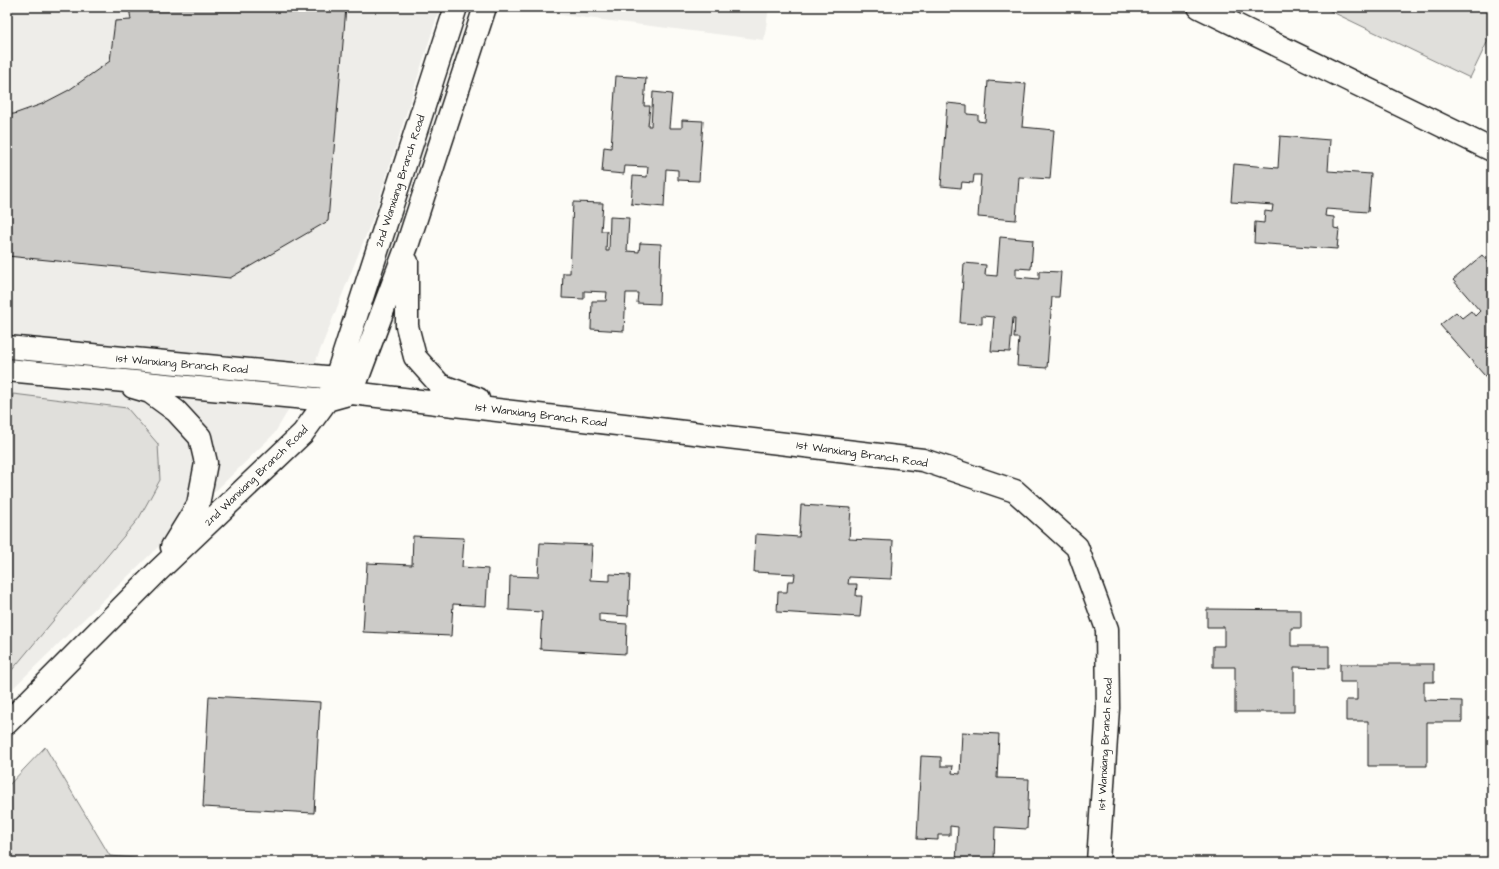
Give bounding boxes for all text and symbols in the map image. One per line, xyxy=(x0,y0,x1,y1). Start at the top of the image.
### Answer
street label: 2nd Wanxiang Branch Road xyxy=(371,113,430,249)
street label: 1st Wanxiang Branch Road xyxy=(115,351,249,378)
street label: 1st Wanxiang Branch Road xyxy=(474,399,608,432)
street label: 2nd Wanxiang Branch Road xyxy=(201,422,312,530)
street label: 1st Wanxiang Branch Road xyxy=(795,437,929,472)
street label: 1st Wanxiang Branch Road xyxy=(1094,677,1117,811)

